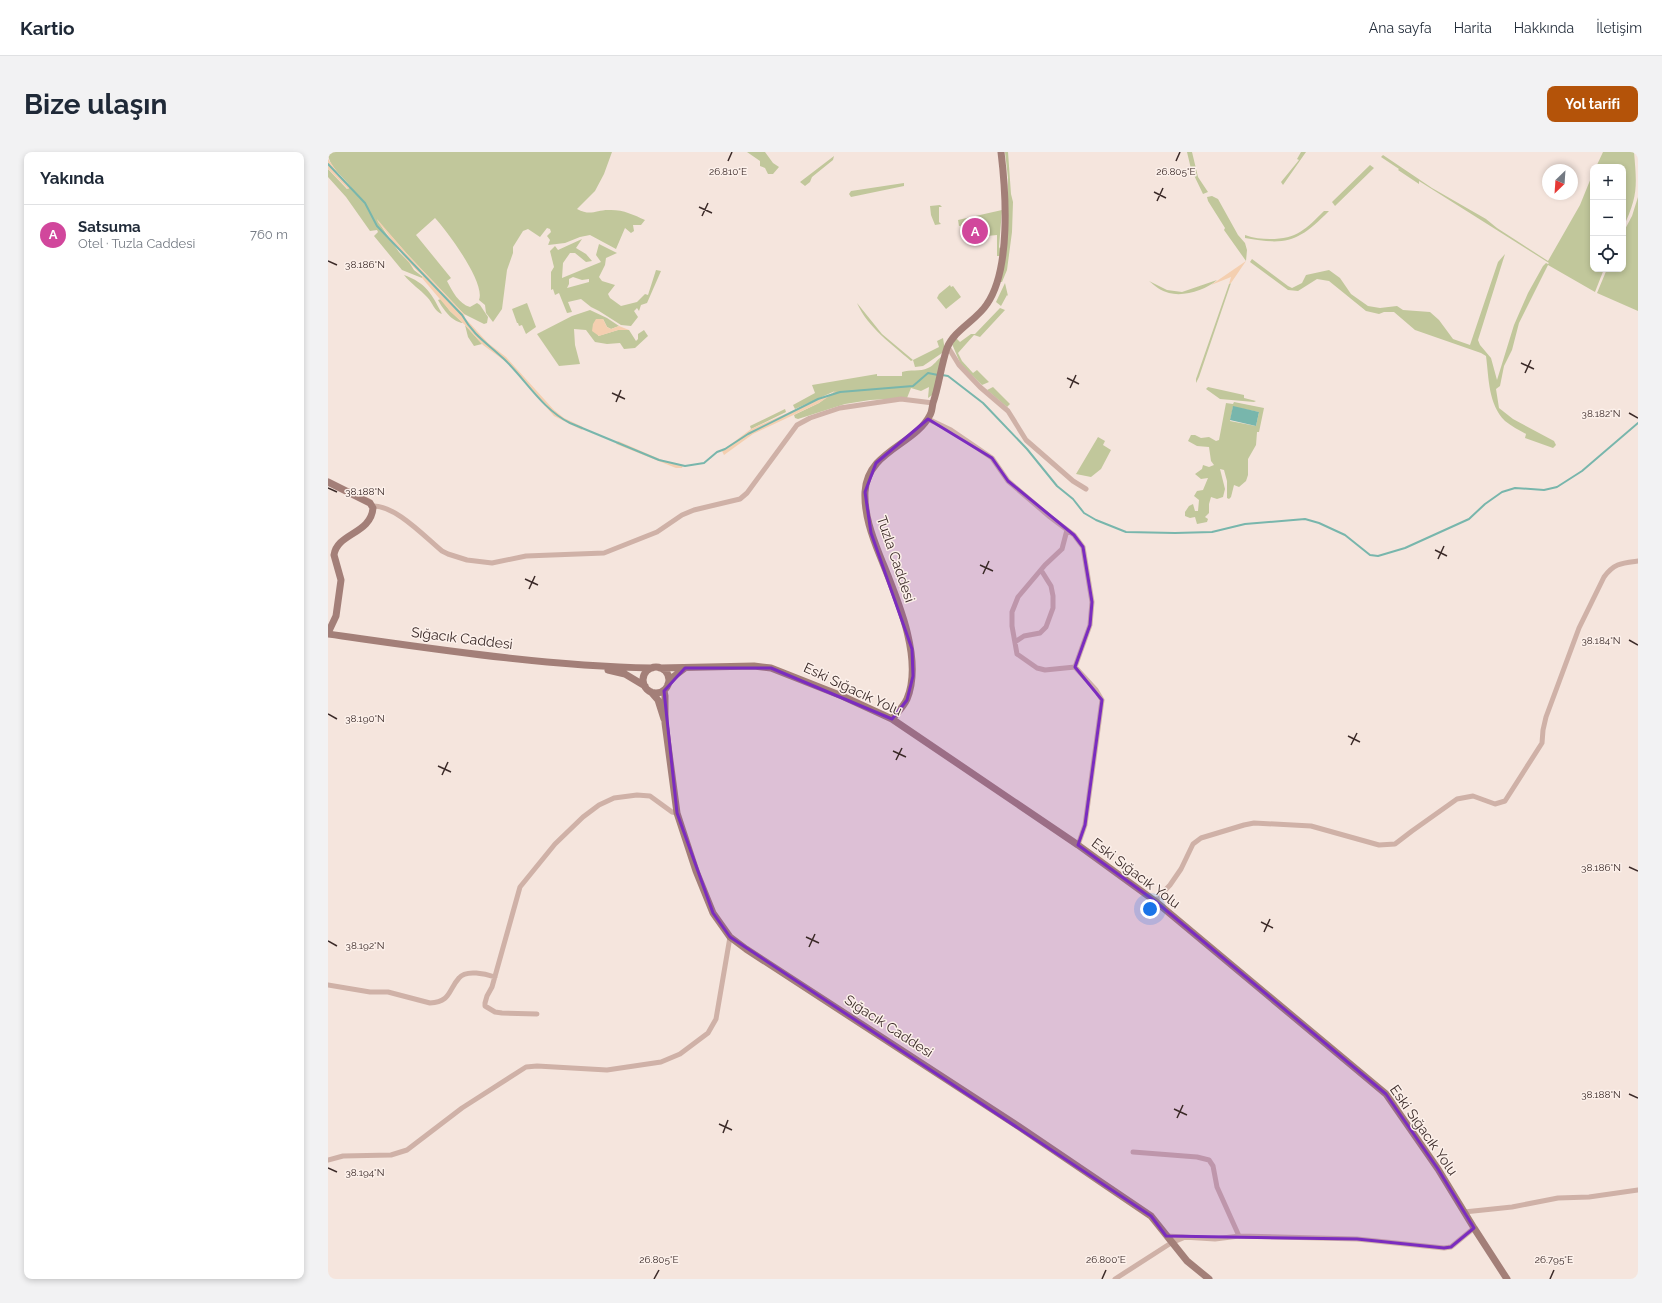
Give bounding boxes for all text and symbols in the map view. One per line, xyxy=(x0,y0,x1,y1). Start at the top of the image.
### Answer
text: Kartio xyxy=(20,17,75,39)
text: Ana sayfa xyxy=(1369,20,1432,36)
text: Harita xyxy=(1454,20,1492,36)
text: Hakkında xyxy=(1514,20,1574,36)
text: İletişim xyxy=(1596,20,1642,36)
button: Yol tarifi xyxy=(1547,86,1638,122)
text: Bize ulaşın xyxy=(24,88,167,121)
north arrow xyxy=(1542,164,1578,200)
map controls xyxy=(1590,164,1626,272)
button: + xyxy=(1590,164,1626,200)
text: 26.810°E xyxy=(709,166,747,177)
text: 26.805°E xyxy=(1156,166,1196,177)
text: Yakında xyxy=(40,168,104,188)
button: − xyxy=(1590,200,1626,236)
pin: A xyxy=(962,216,988,246)
text: Satsuma xyxy=(78,218,141,236)
text: A xyxy=(49,227,57,242)
text: 760 m xyxy=(250,227,288,242)
text: Otel · Tuzla Caddesi xyxy=(78,236,195,251)
button: locate xyxy=(1590,236,1626,272)
text: 38.186°N xyxy=(345,259,385,270)
text: 38.182°N xyxy=(1582,408,1620,419)
text: 38.188°N xyxy=(345,486,385,497)
street label: Tuzla Caddesi xyxy=(874,514,918,604)
street label: Sığacık Caddesi xyxy=(410,624,514,652)
text: 38.184°N xyxy=(1581,635,1621,646)
street label: Eski Sığacık Yolu xyxy=(801,659,905,719)
text: 38.190°N xyxy=(345,713,385,724)
street label: Eski Sığacık Yolu xyxy=(1089,835,1183,911)
text: 38.186°N xyxy=(1581,862,1621,873)
your location xyxy=(1140,899,1160,919)
text: 38.192°N xyxy=(346,940,384,951)
street label: Sığacık Caddesi xyxy=(842,991,936,1061)
street label: Eski Sığacık Yolu xyxy=(1387,1082,1461,1178)
text: 38.188°N xyxy=(1581,1089,1621,1100)
text: 38.194°N xyxy=(345,1167,385,1178)
text: 26.805°E xyxy=(639,1254,679,1265)
text: 26.800°E xyxy=(1086,1254,1126,1265)
text: 26.795°E xyxy=(1535,1254,1573,1265)

